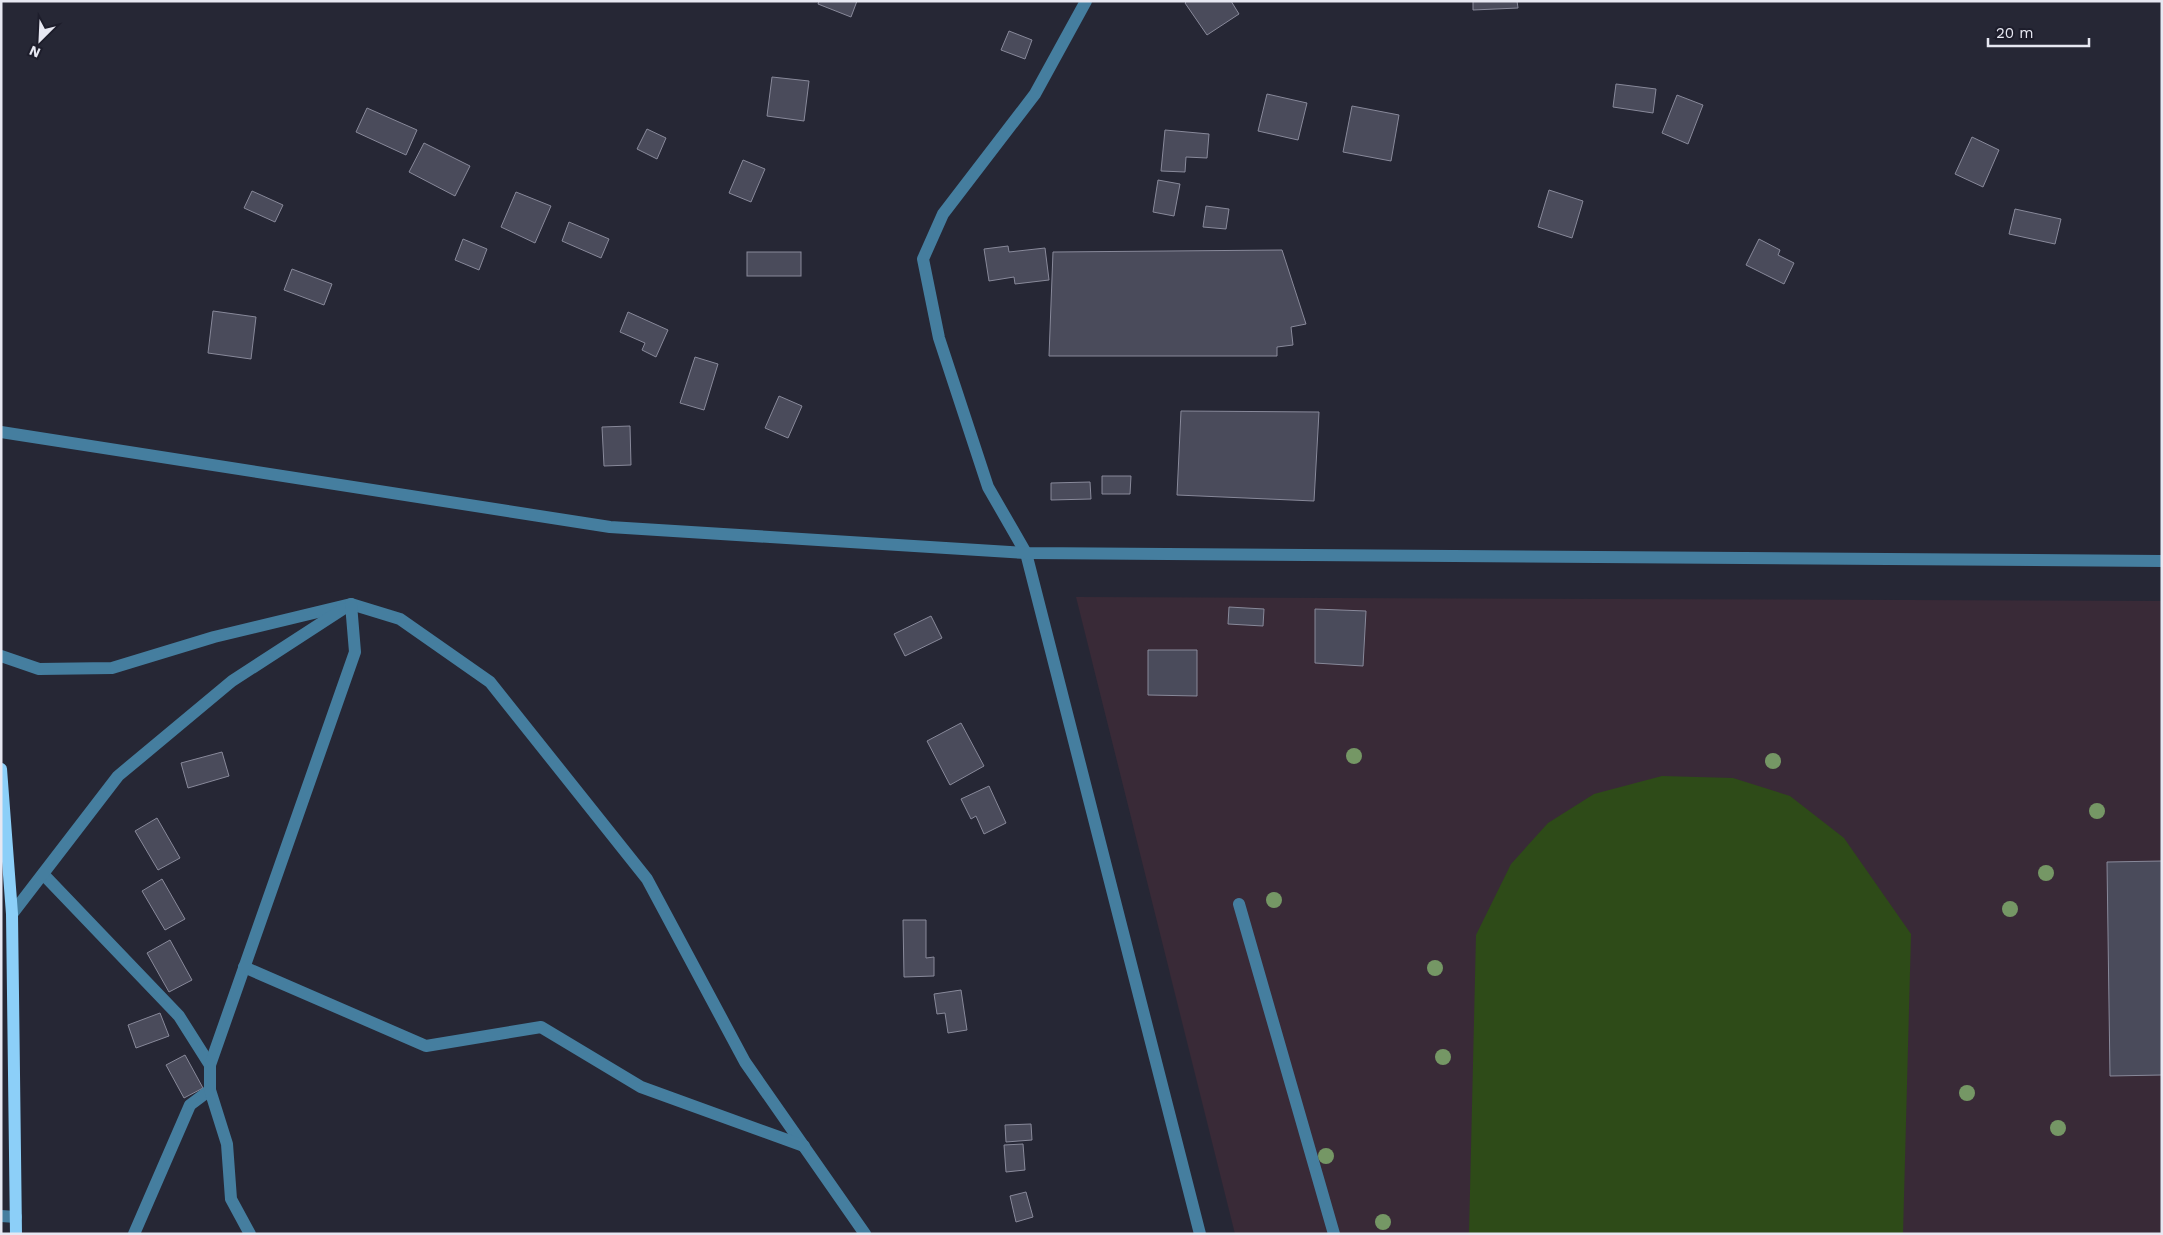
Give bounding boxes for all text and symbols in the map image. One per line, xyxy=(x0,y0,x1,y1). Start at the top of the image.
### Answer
north arrow xyxy=(15,15,65,65)
scale bar xyxy=(1988,15,2089,47)
text: 20 m xyxy=(1996,24,2034,42)
text: N xyxy=(27,42,43,61)

